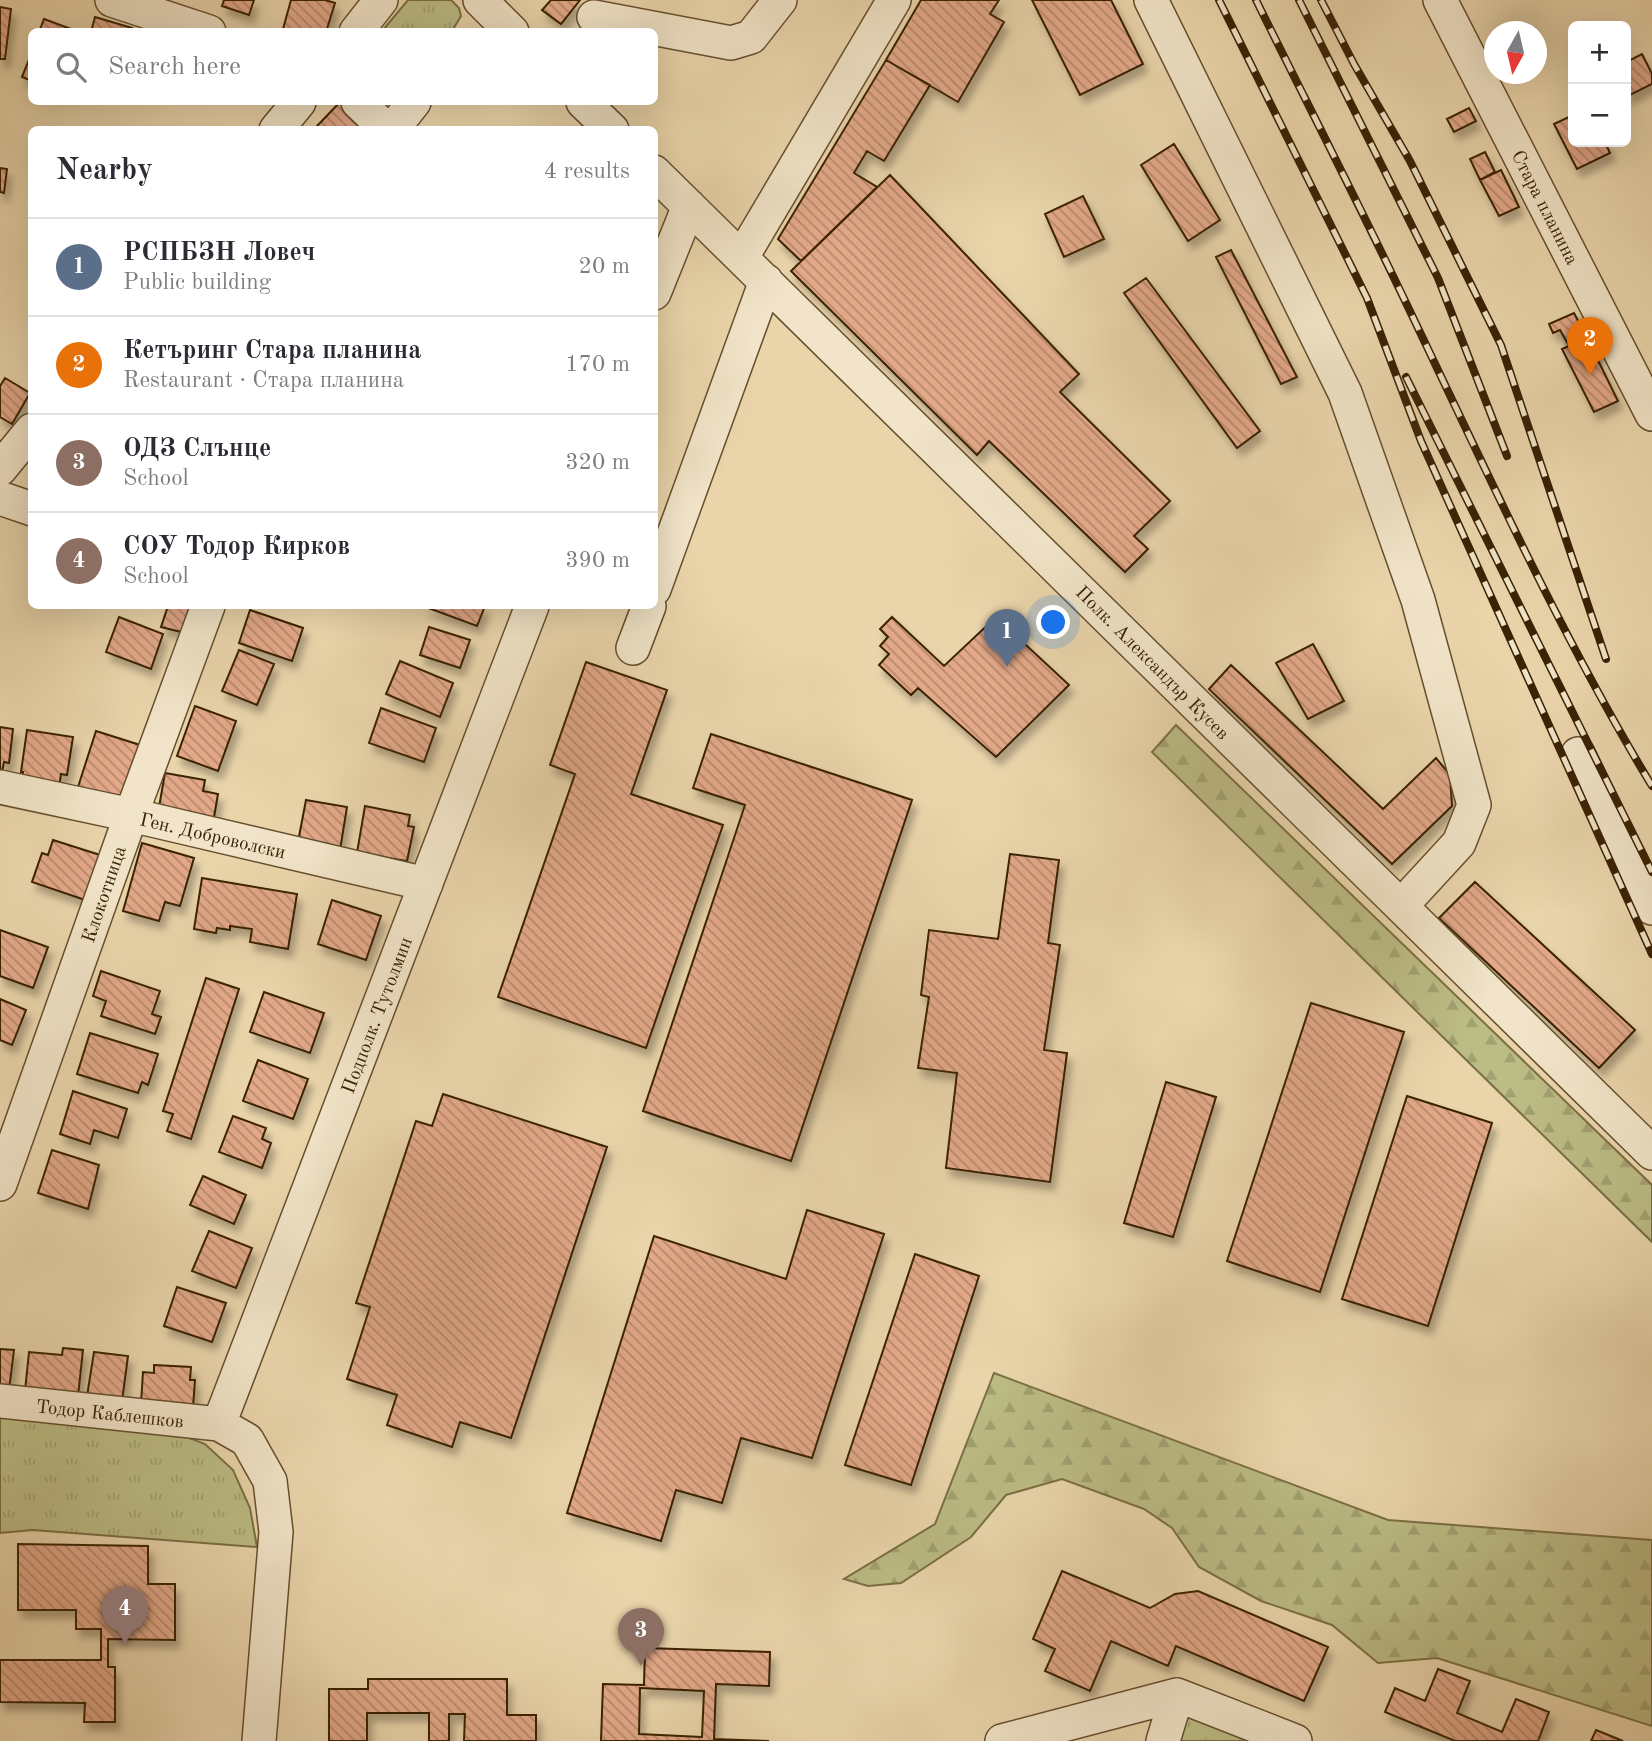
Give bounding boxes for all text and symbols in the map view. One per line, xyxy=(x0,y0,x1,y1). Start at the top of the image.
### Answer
north arrow xyxy=(1484,21,1547,84)
map controls xyxy=(1568,21,1631,147)
button: + xyxy=(1568,21,1631,84)
search box xyxy=(28,28,658,105)
icon: search xyxy=(52,48,90,86)
text: Search here xyxy=(108,54,241,80)
button: − xyxy=(1568,84,1631,147)
street label: Стара планина xyxy=(1507,148,1581,269)
text: Nearby xyxy=(56,156,153,186)
text: 4 results xyxy=(544,160,630,183)
text: РСПБЗН Ловеч xyxy=(123,240,315,266)
text: 1 xyxy=(72,255,86,278)
text: 20 m xyxy=(579,255,630,278)
text: Public building xyxy=(123,271,271,294)
pin: 2 xyxy=(1567,317,1613,375)
text: Кетъринг Стара планина xyxy=(123,338,421,364)
text: 2 xyxy=(72,353,86,376)
text: 170 m xyxy=(565,353,630,376)
text: Restaurant · Стара планина xyxy=(123,369,404,392)
text: ОДЗ Слънце xyxy=(123,436,271,462)
text: 3 xyxy=(72,451,86,474)
text: 320 m xyxy=(565,451,630,474)
text: School xyxy=(123,467,189,490)
text: СОУ Тодор Кирков xyxy=(123,534,350,560)
text: 4 xyxy=(72,549,86,572)
text: 390 m xyxy=(565,549,630,572)
text: School xyxy=(123,565,189,588)
street label: Полк. Александър Кусев xyxy=(1071,583,1232,744)
your location xyxy=(1036,605,1070,639)
pin: 1 xyxy=(984,609,1030,667)
street label: Ген. Доброволски xyxy=(138,811,287,863)
street label: Клокотница xyxy=(80,843,131,946)
street label: Подполк. Тутолмин xyxy=(340,935,417,1097)
street label: Тодор Каблешков xyxy=(35,1398,185,1433)
pin: 4 xyxy=(102,1586,148,1644)
pin: 3 xyxy=(618,1608,664,1666)

